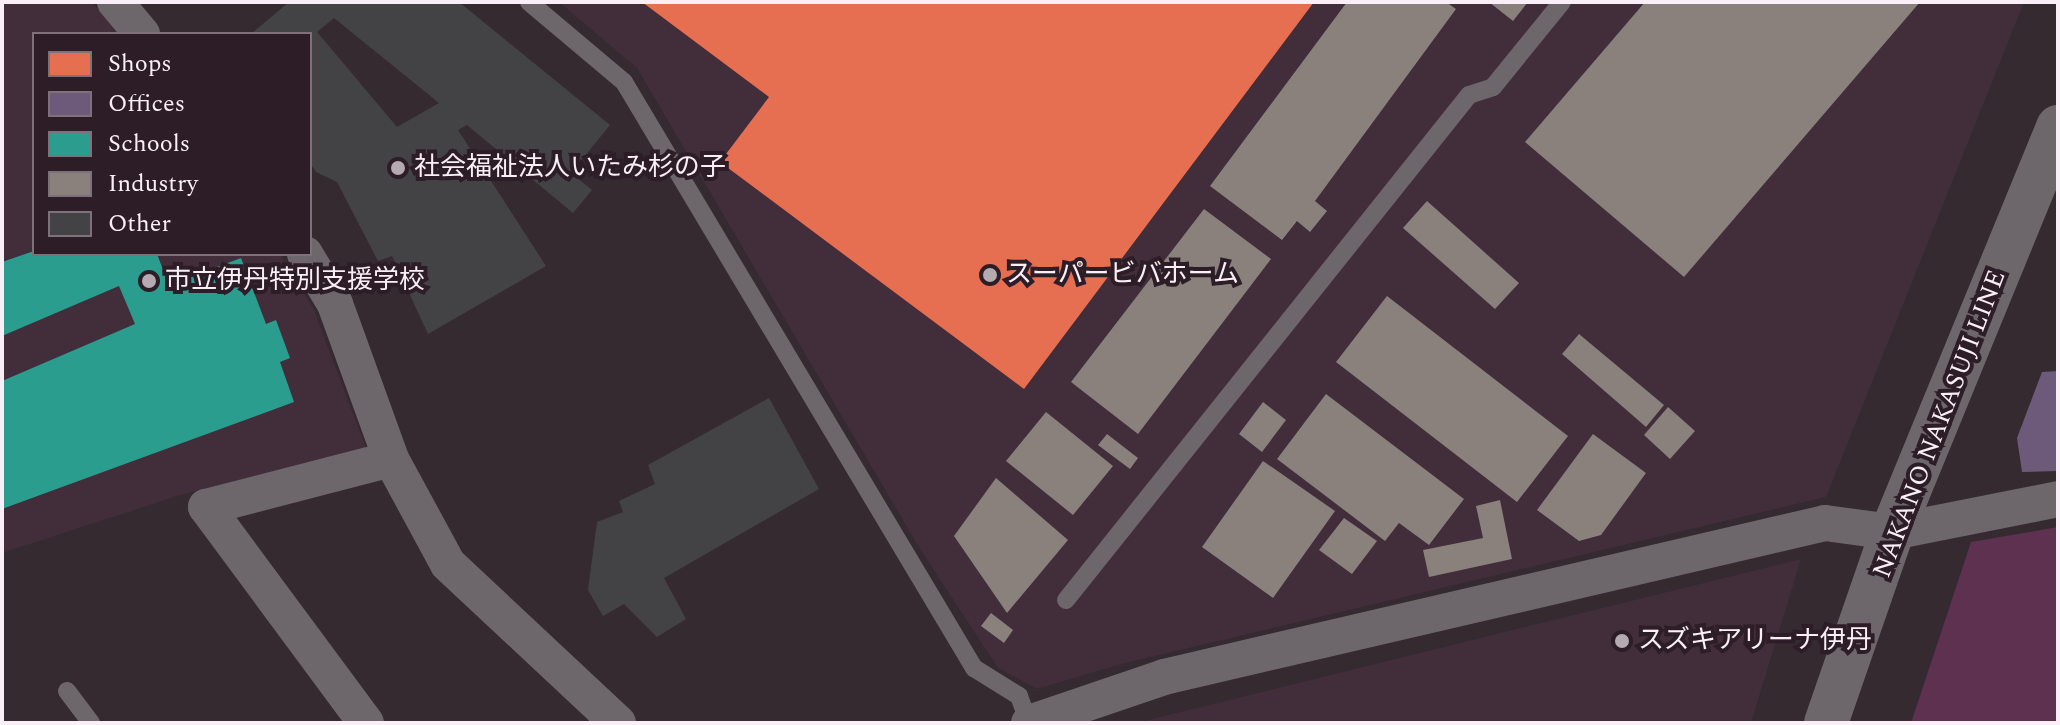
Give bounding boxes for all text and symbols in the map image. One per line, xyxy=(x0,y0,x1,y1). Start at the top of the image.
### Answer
legend xyxy=(32,32,312,256)
text: Shops xyxy=(108,46,172,82)
text: Offices xyxy=(108,86,185,122)
text: Schools xyxy=(108,126,190,162)
place label: 社会福祉法人いたみ杉の子 xyxy=(414,152,726,184)
marker: 社会福祉法人いたみ杉の子 xyxy=(389,159,407,177)
text: Industry xyxy=(108,166,198,202)
text: Other xyxy=(108,206,171,242)
place label: スーパービバホーム xyxy=(1006,259,1240,291)
place label: 市立伊丹特別支援学校 xyxy=(165,265,425,297)
marker: スーパービバホーム xyxy=(981,266,999,284)
street label: NAKANO NAKASUJI LINE xyxy=(1867,266,2013,582)
marker: 市立伊丹特別支援学校 xyxy=(140,272,158,290)
place label: スズキアリーナ伊丹 xyxy=(1638,625,1872,657)
marker: スズキアリーナ伊丹 xyxy=(1613,632,1631,650)

